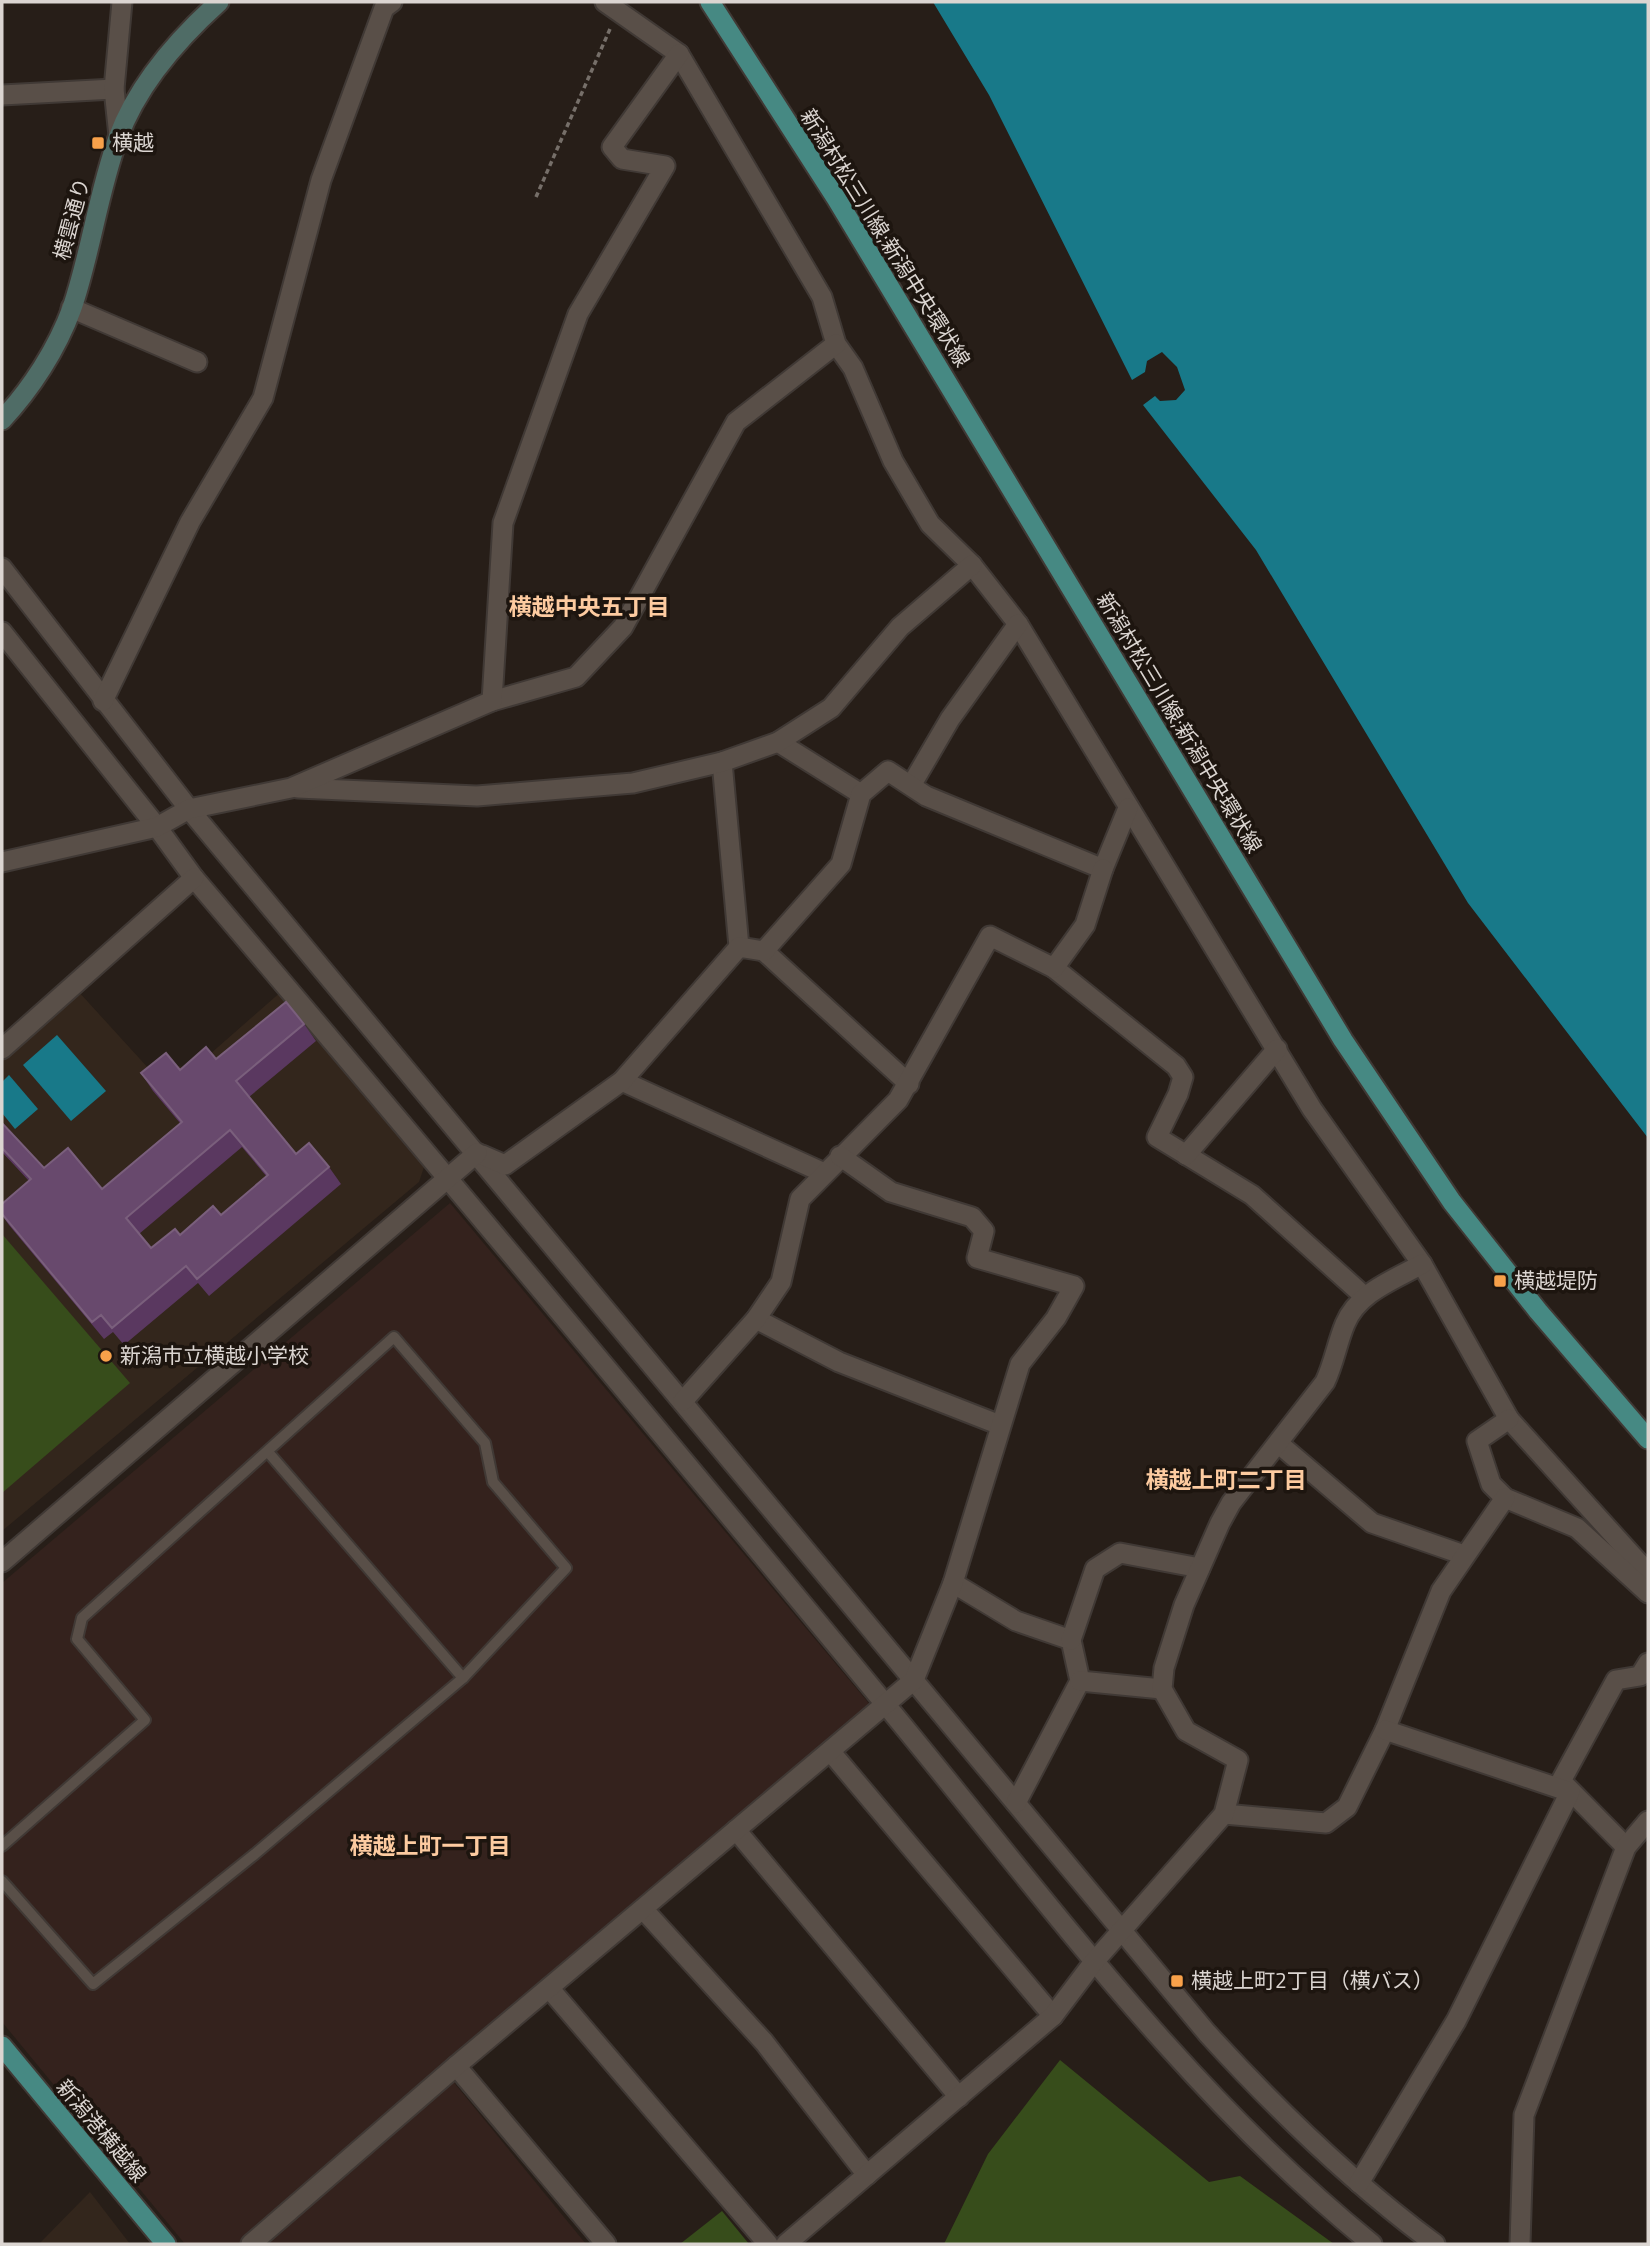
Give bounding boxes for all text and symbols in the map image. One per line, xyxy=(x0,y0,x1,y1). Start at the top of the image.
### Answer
street label: 新潟村松三川線;新潟中央環状線 xyxy=(793,102,979,373)
place label: 横越 xyxy=(112,126,154,158)
marker: 横越 xyxy=(90,135,106,151)
street label: 横雲通り xyxy=(45,174,97,263)
street label: 新潟村松三川線;新潟中央環状線 xyxy=(1089,586,1271,859)
district label: 横越中央五丁目 xyxy=(509,589,670,624)
place label: 横越堤防 xyxy=(1514,1264,1598,1296)
marker: 横越堤防 xyxy=(1492,1273,1508,1289)
place label: 新潟市立横越小学校 xyxy=(120,1339,309,1371)
marker: 新潟市立横越小学校 xyxy=(98,1348,114,1364)
district label: 横越上町二丁目 xyxy=(1146,1462,1307,1497)
district label: 横越上町一丁目 xyxy=(350,1828,511,1863)
place label: 横越上町2丁目（横バス） xyxy=(1191,1964,1434,1996)
marker: 横越上町2丁目（横バス） xyxy=(1169,1973,1185,1989)
street label: 新潟港横越線 xyxy=(49,2072,155,2189)

